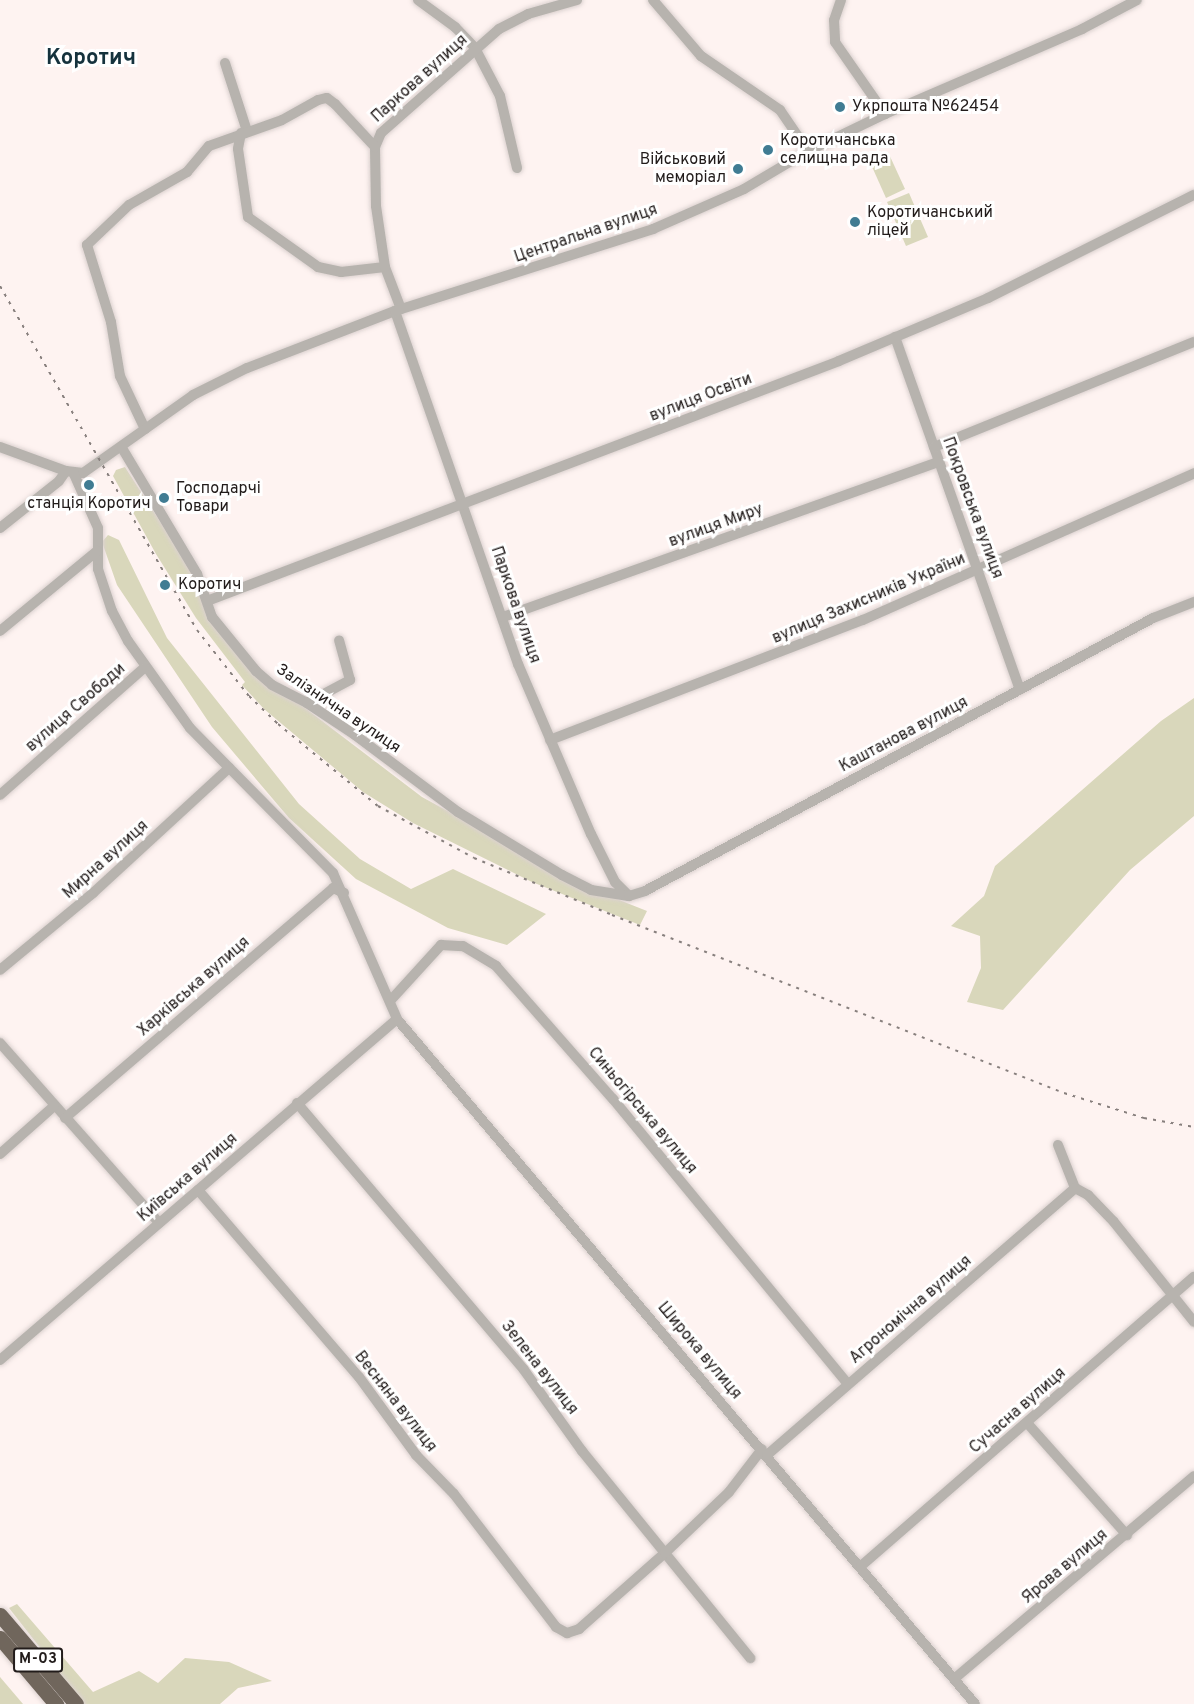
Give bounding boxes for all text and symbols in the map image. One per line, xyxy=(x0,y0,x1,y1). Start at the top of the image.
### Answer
street label: Паркова вулиця xyxy=(368,31,472,127)
district label: Коротич xyxy=(46,46,136,72)
place label: Укрпошта №62454 xyxy=(852,97,999,117)
marker: Укрпошта №62454 xyxy=(833,100,847,114)
place label: Коротичанська селищна рада xyxy=(780,131,895,169)
marker: Коротичанська селищна рада xyxy=(761,143,775,157)
place label: Військовий меморіал xyxy=(640,150,726,188)
marker: Військовий меморіал xyxy=(731,162,745,176)
street label: Центральна вулиця xyxy=(512,200,660,268)
place label: Коротичанський ліцей xyxy=(867,203,993,241)
marker: Коротичанський ліцей xyxy=(848,215,862,229)
street label: вулиця Освіти xyxy=(647,370,755,426)
street label: Покровська вулиця xyxy=(937,435,1007,581)
marker: станція Коротич xyxy=(82,478,96,492)
place label: Господарчі Товари xyxy=(176,479,261,517)
marker: Господарчі Товари xyxy=(157,491,171,505)
place label: станція Коротич xyxy=(27,494,151,514)
street label: вулиця Миру xyxy=(666,500,766,552)
street label: Паркова вулиця xyxy=(486,544,544,666)
street label: вулиця Захисників України xyxy=(770,550,968,648)
place label: Коротич xyxy=(178,575,241,595)
marker: Коротич xyxy=(156,576,174,594)
street label: вулиця Свободи xyxy=(22,660,130,756)
street label: Залізнична вулиця xyxy=(272,660,404,758)
street label: Каштанова вулиця xyxy=(836,693,972,777)
street label: Мирна вулиця xyxy=(59,817,153,903)
street label: Харківська вулиця xyxy=(134,933,254,1041)
street label: Синьогірська вулиця xyxy=(583,1044,701,1178)
street label: Київська вулиця xyxy=(134,1129,242,1227)
street label: Агрономічна вулиця xyxy=(846,1252,976,1368)
street label: Широка вулиця xyxy=(653,1299,745,1403)
street label: Зелена вулиця xyxy=(496,1317,582,1419)
street label: Весняна вулиця xyxy=(350,1348,440,1456)
street label: Сучасна вулиця xyxy=(966,1364,1070,1458)
street label: Ярова вулиця xyxy=(1018,1526,1112,1608)
road number: М-03 xyxy=(12,1648,63,1672)

